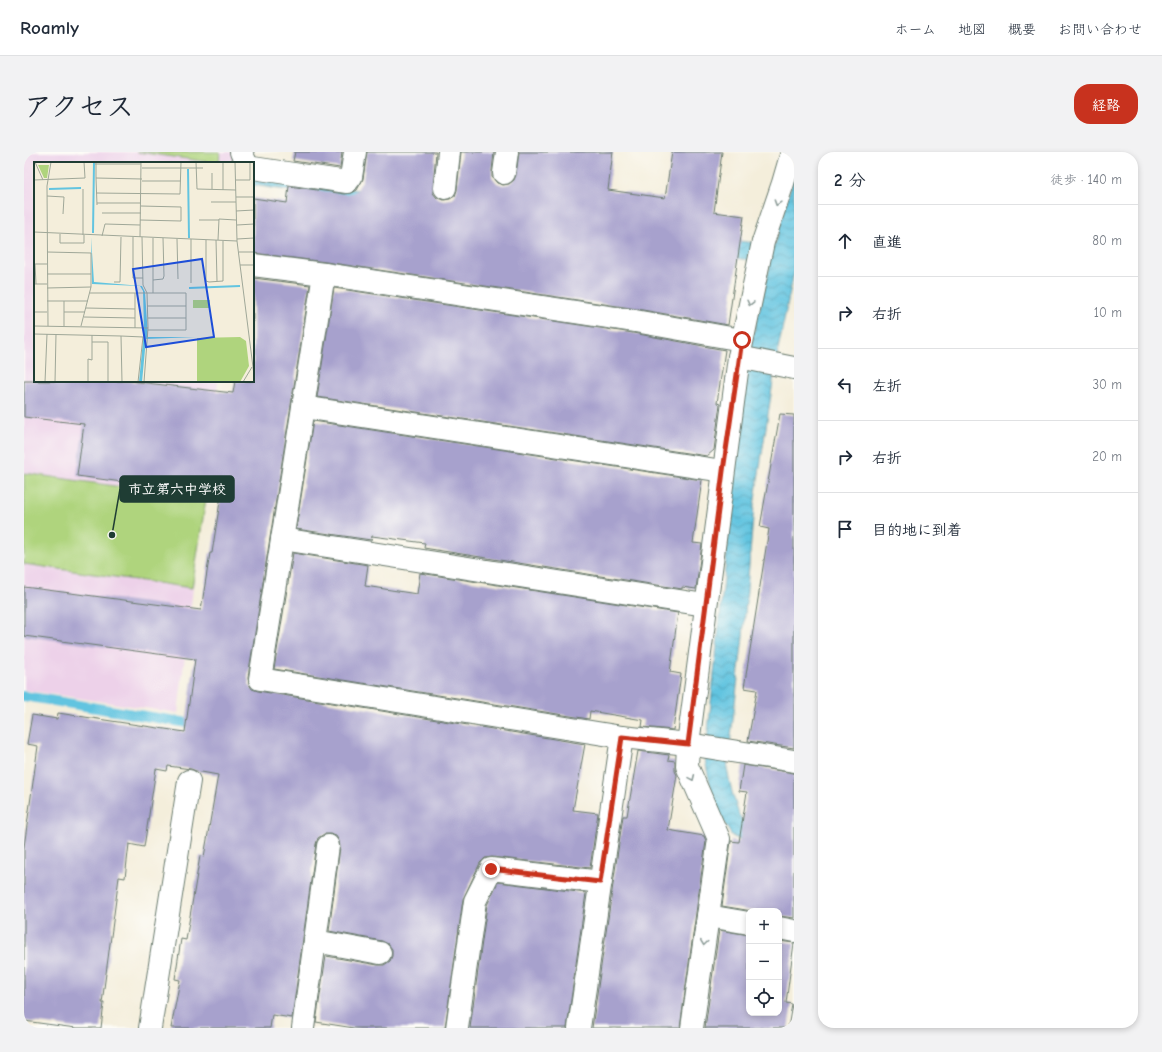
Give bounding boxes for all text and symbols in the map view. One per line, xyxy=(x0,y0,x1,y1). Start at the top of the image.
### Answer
text: Roamly xyxy=(20,17,79,39)
text: ホーム xyxy=(895,21,936,38)
text: 地図 xyxy=(958,21,986,38)
text: 概要 xyxy=(1008,21,1036,38)
text: お問い合わせ xyxy=(1058,21,1142,38)
button: 経路 xyxy=(1074,84,1138,124)
text: アクセス xyxy=(24,91,134,123)
inset map xyxy=(34,162,254,382)
text: 2 分 xyxy=(834,171,866,190)
text: 徒歩 · 140 m xyxy=(1051,172,1122,187)
one-way arrow xyxy=(773,199,781,206)
icon: ahead xyxy=(834,230,856,252)
text: 直進 xyxy=(872,233,902,251)
text: 80 m xyxy=(1092,233,1122,248)
one-way arrow xyxy=(747,300,755,307)
icon: right xyxy=(834,302,856,324)
text: 右折 xyxy=(872,305,902,323)
text: 10 m xyxy=(1094,305,1122,320)
route start xyxy=(733,331,751,349)
icon: left xyxy=(834,374,856,396)
text: 左折 xyxy=(872,377,902,395)
text: 30 m xyxy=(1092,377,1122,392)
icon: right xyxy=(834,446,856,468)
text: 右折 xyxy=(872,449,902,467)
text: 20 m xyxy=(1092,449,1122,464)
callout: 市立第六中学校 xyxy=(120,476,234,502)
text: 市立第六中学校 xyxy=(128,481,226,498)
icon: arrive xyxy=(834,518,856,540)
text: 目的地に到着 xyxy=(872,521,962,539)
one-way arrow xyxy=(688,774,696,781)
route end xyxy=(482,860,500,878)
map controls xyxy=(746,908,782,1016)
button: + xyxy=(746,908,782,944)
one-way arrow xyxy=(700,940,709,946)
button: − xyxy=(746,944,782,980)
button: locate xyxy=(746,980,782,1016)

